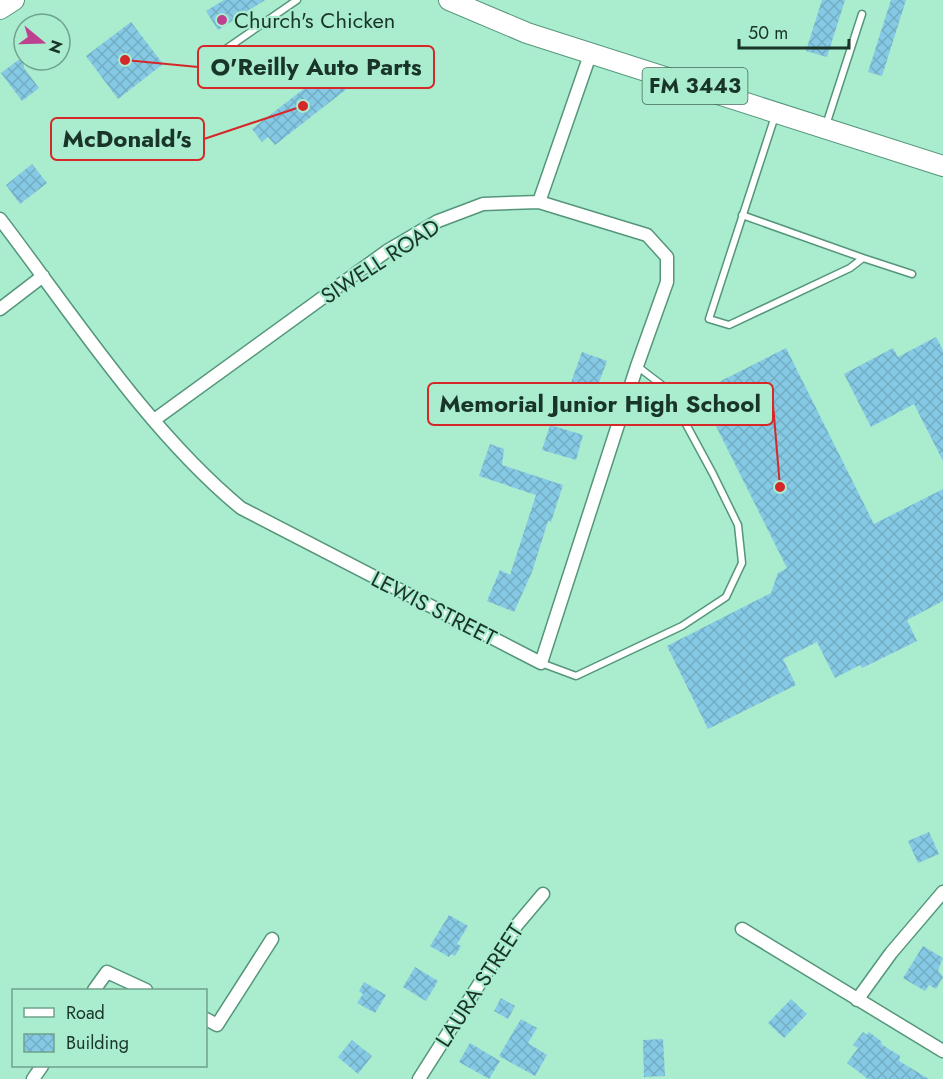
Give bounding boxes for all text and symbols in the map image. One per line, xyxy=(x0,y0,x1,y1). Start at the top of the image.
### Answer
place label: Church's Chicken xyxy=(234,4,395,36)
north arrow xyxy=(12,12,72,72)
scale bar xyxy=(739,12,848,50)
marker: Church's Chicken xyxy=(215,13,229,27)
text: 50 m xyxy=(748,20,788,46)
text: N xyxy=(43,37,69,56)
callout: O'Reilly Auto Parts xyxy=(198,46,434,88)
text: O'Reilly Auto Parts xyxy=(210,49,422,84)
road number: FM 3443 xyxy=(642,68,748,104)
callout: McDonald's xyxy=(51,118,204,160)
text: McDonald's xyxy=(63,121,192,156)
street label: SIWELL ROAD xyxy=(314,210,446,312)
callout: Memorial Junior High School xyxy=(428,383,773,425)
text: Memorial Junior High School xyxy=(439,386,761,421)
street label: LEWIS STREET xyxy=(366,563,503,654)
street label: LAURA STREET xyxy=(427,916,531,1053)
legend xyxy=(12,989,207,1067)
text: Road xyxy=(66,1000,105,1026)
text: Building xyxy=(66,1030,129,1056)

